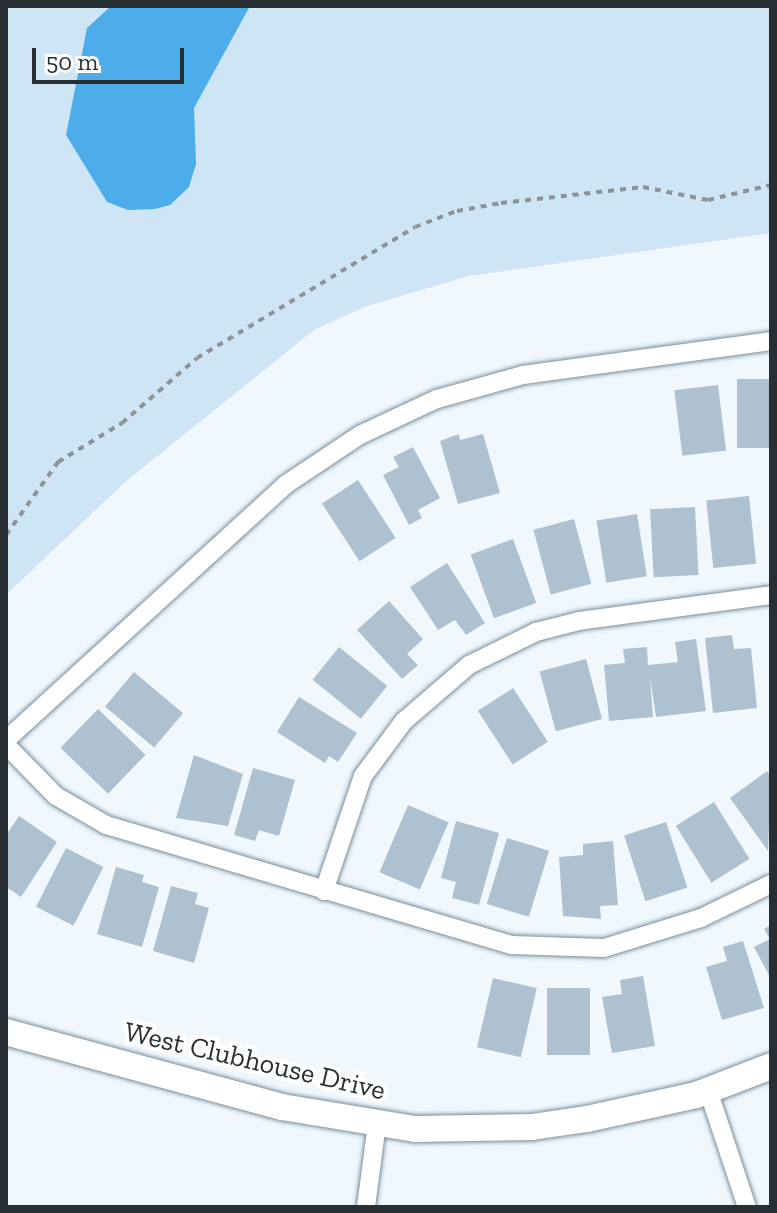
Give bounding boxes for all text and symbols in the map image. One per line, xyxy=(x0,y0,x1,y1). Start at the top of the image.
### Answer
scale bar xyxy=(36,32,188,82)
text: 50 m xyxy=(46,47,98,76)
street label: West Clubhouse Drive xyxy=(121,1015,389,1107)

